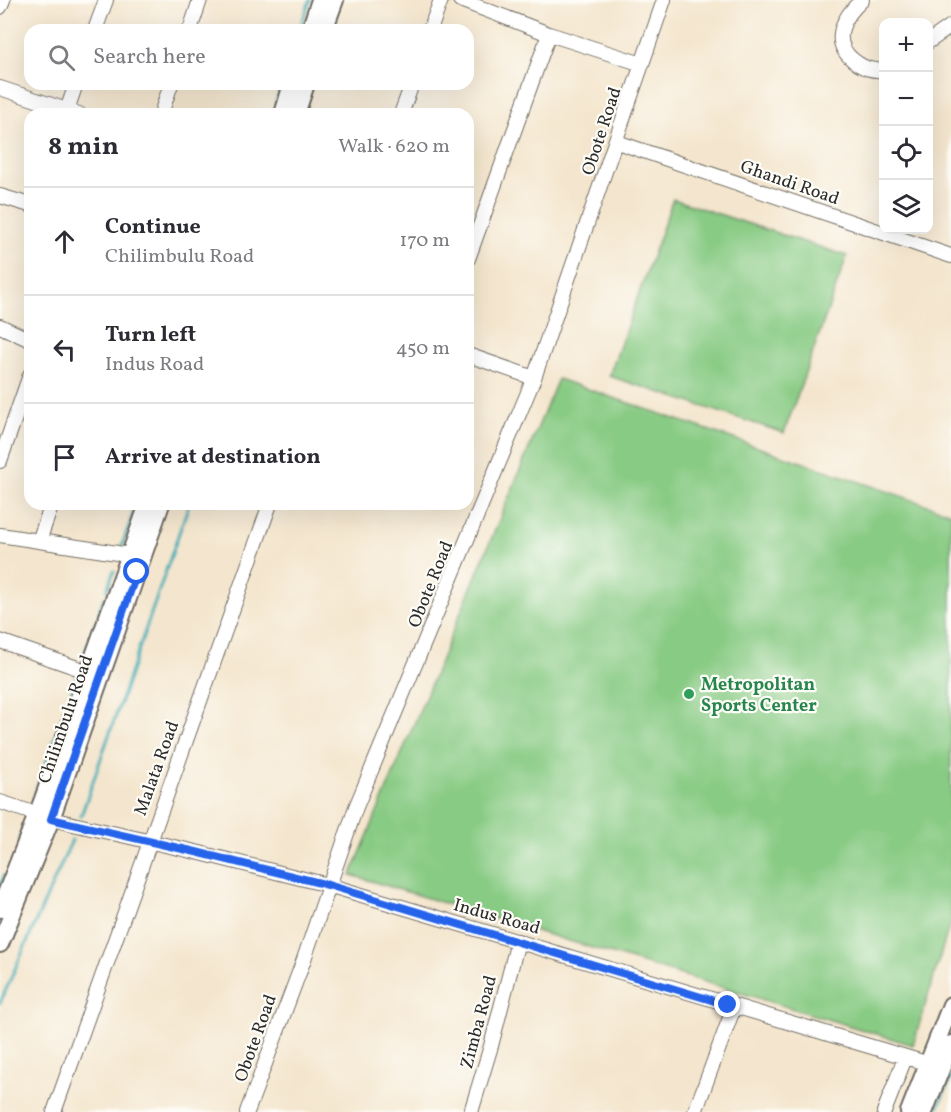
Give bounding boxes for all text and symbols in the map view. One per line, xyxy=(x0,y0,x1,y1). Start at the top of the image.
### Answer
map controls xyxy=(879,18,933,234)
button: + xyxy=(879,18,933,72)
search box xyxy=(24,24,474,90)
icon: search xyxy=(45,41,78,74)
text: Search here xyxy=(93,42,206,73)
button: − xyxy=(879,72,933,126)
street label: Obote Road xyxy=(576,84,628,179)
button: locate xyxy=(879,126,933,180)
text: 8 min xyxy=(48,129,119,165)
text: Walk · 620 m xyxy=(338,133,450,161)
street label: Ghandi Road xyxy=(737,155,842,212)
button: layers xyxy=(879,180,933,234)
text: Continue xyxy=(105,212,201,243)
icon: ahead xyxy=(48,225,81,258)
text: 170 m xyxy=(400,227,450,255)
text: Chilimbulu Road xyxy=(105,243,254,271)
text: Turn left xyxy=(105,320,196,351)
icon: left xyxy=(48,333,81,366)
text: 450 m xyxy=(396,335,450,363)
text: Indus Road xyxy=(105,351,204,379)
icon: arrive xyxy=(48,441,81,474)
text: Arrive at destination xyxy=(105,442,321,473)
street label: Obote Road xyxy=(403,537,460,632)
route start xyxy=(123,558,149,584)
street label: Chilimbulu Road xyxy=(33,652,100,787)
place label: Metropolitan Sports Center xyxy=(701,673,817,719)
marker: Metropolitan Sports Center xyxy=(682,687,696,701)
street label: Malata Road xyxy=(129,718,186,819)
street label: Indus Road xyxy=(450,893,543,942)
street label: Zimba Road xyxy=(455,973,504,1072)
street label: Obote Road xyxy=(229,991,284,1086)
route end xyxy=(714,991,740,1017)

